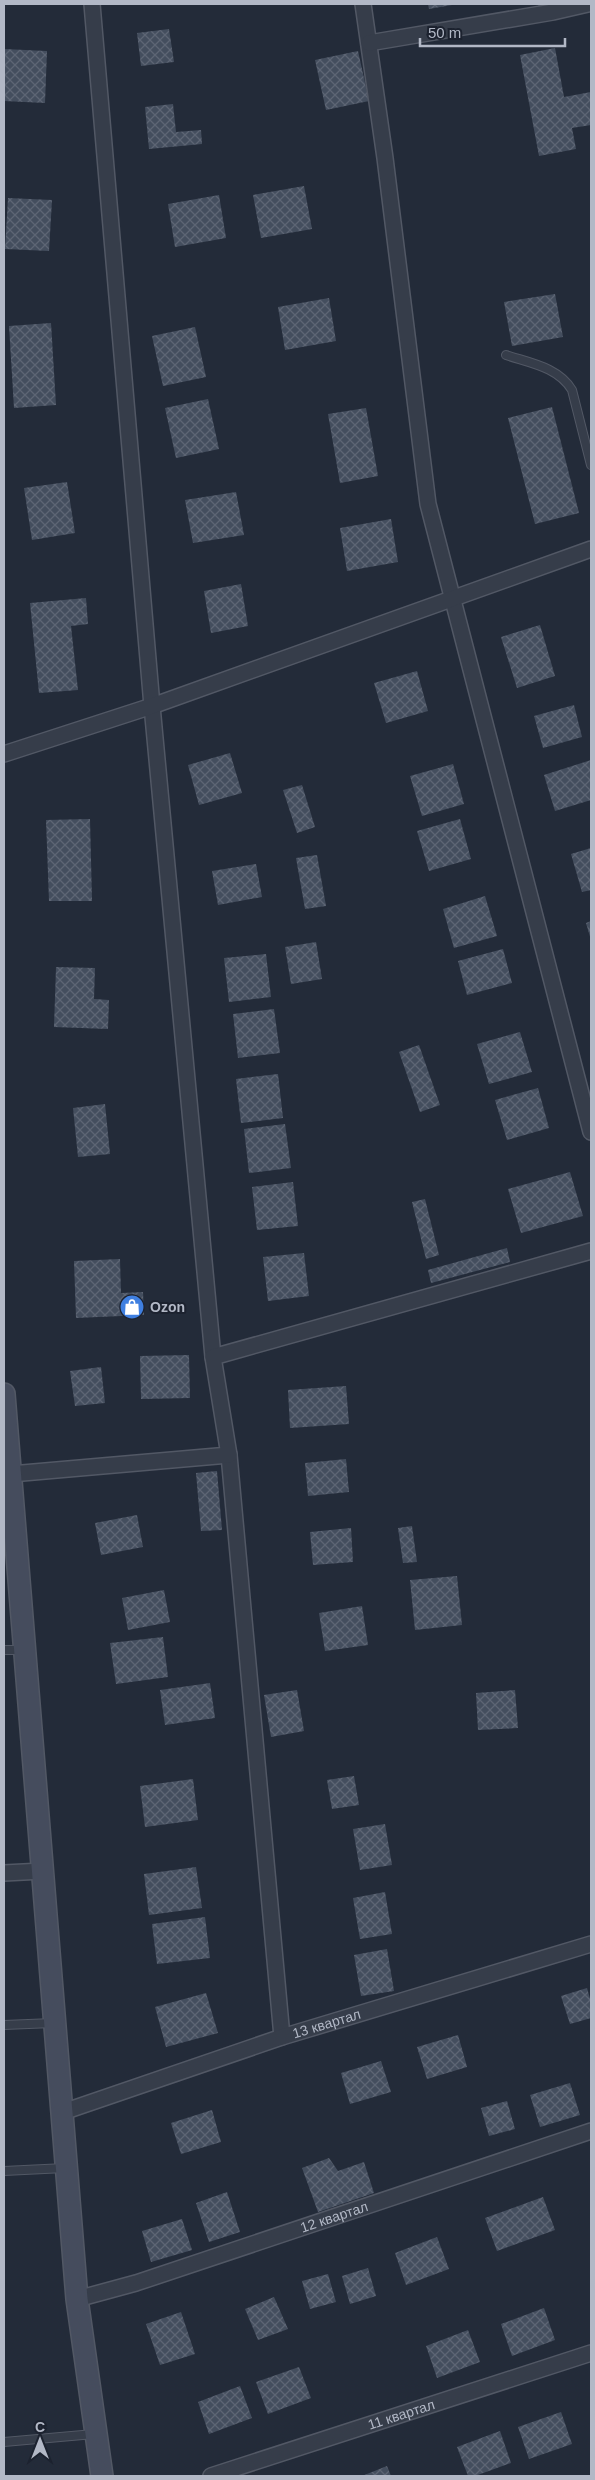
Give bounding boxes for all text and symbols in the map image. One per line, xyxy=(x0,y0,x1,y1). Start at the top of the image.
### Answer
scale bar xyxy=(420,15,565,47)
text: 50 m xyxy=(428,24,461,41)
shop icon: Ozon xyxy=(119,1294,145,1320)
place label: Ozon xyxy=(150,1299,185,1315)
street label: 13 квартал xyxy=(291,2006,363,2041)
street label: 12 квартал xyxy=(298,2198,370,2236)
street label: 11 квартал xyxy=(366,2396,437,2433)
north arrow xyxy=(15,2415,65,2465)
text: С xyxy=(35,2419,45,2435)

